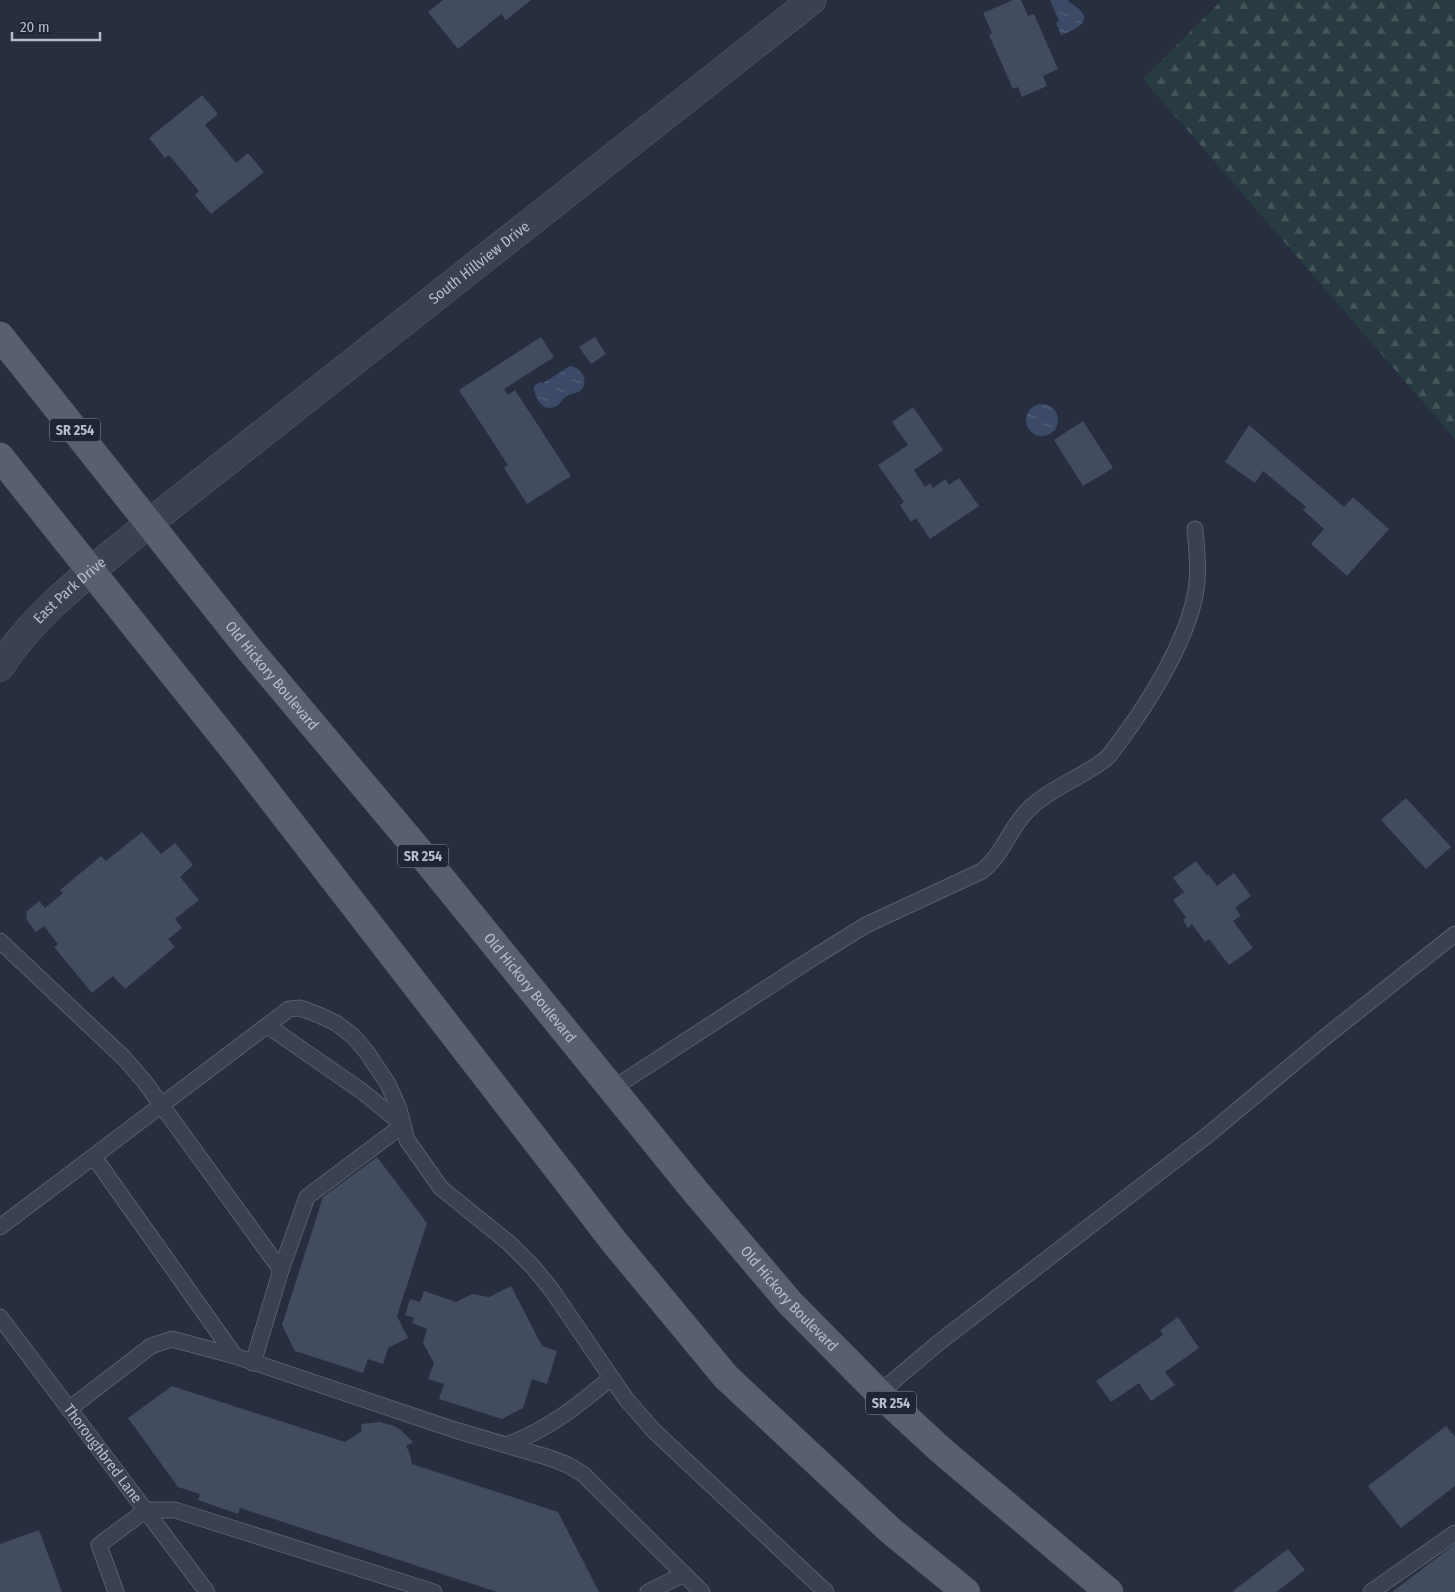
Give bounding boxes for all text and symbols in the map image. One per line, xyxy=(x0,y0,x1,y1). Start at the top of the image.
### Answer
scale bar xyxy=(12,10,100,42)
text: 20 m xyxy=(20,18,50,36)
street label: South Hillview Drive xyxy=(425,217,533,308)
road number: SR 254 xyxy=(50,418,100,442)
street label: East Park Drive xyxy=(30,553,110,627)
street label: Old Hickory Boulevard xyxy=(221,617,322,734)
road number: SR 254 xyxy=(398,844,448,868)
street label: Old Hickory Boulevard xyxy=(480,929,580,1046)
street label: Old Hickory Boulevard xyxy=(737,1242,842,1355)
road number: SR 254 xyxy=(866,1392,916,1415)
street label: Thoroughbred Lane xyxy=(60,1401,146,1507)

